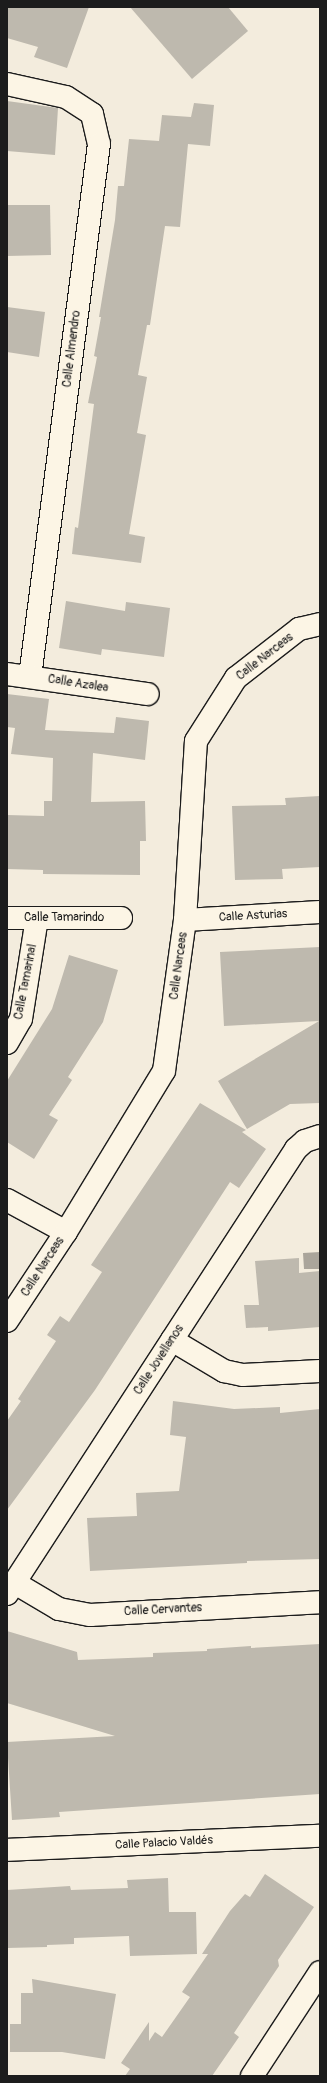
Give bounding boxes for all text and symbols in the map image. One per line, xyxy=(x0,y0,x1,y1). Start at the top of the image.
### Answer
street label: Calle Almendro xyxy=(60,310,84,388)
street label: Calle Narceas xyxy=(234,630,296,684)
street label: Calle Azalea xyxy=(47,672,109,696)
street label: Calle Asturias xyxy=(218,907,288,925)
street label: Calle Tamarindo xyxy=(24,911,104,925)
street label: Calle Narceas xyxy=(167,931,191,1001)
street label: Calle Tamarinal xyxy=(12,943,40,1021)
street label: Calle Narceas xyxy=(18,1235,68,1299)
street label: Calle Jovellanos xyxy=(131,1322,187,1398)
street label: Calle Cervantes xyxy=(124,1601,202,1619)
street label: Calle Palacio Valdés xyxy=(115,1833,213,1853)

